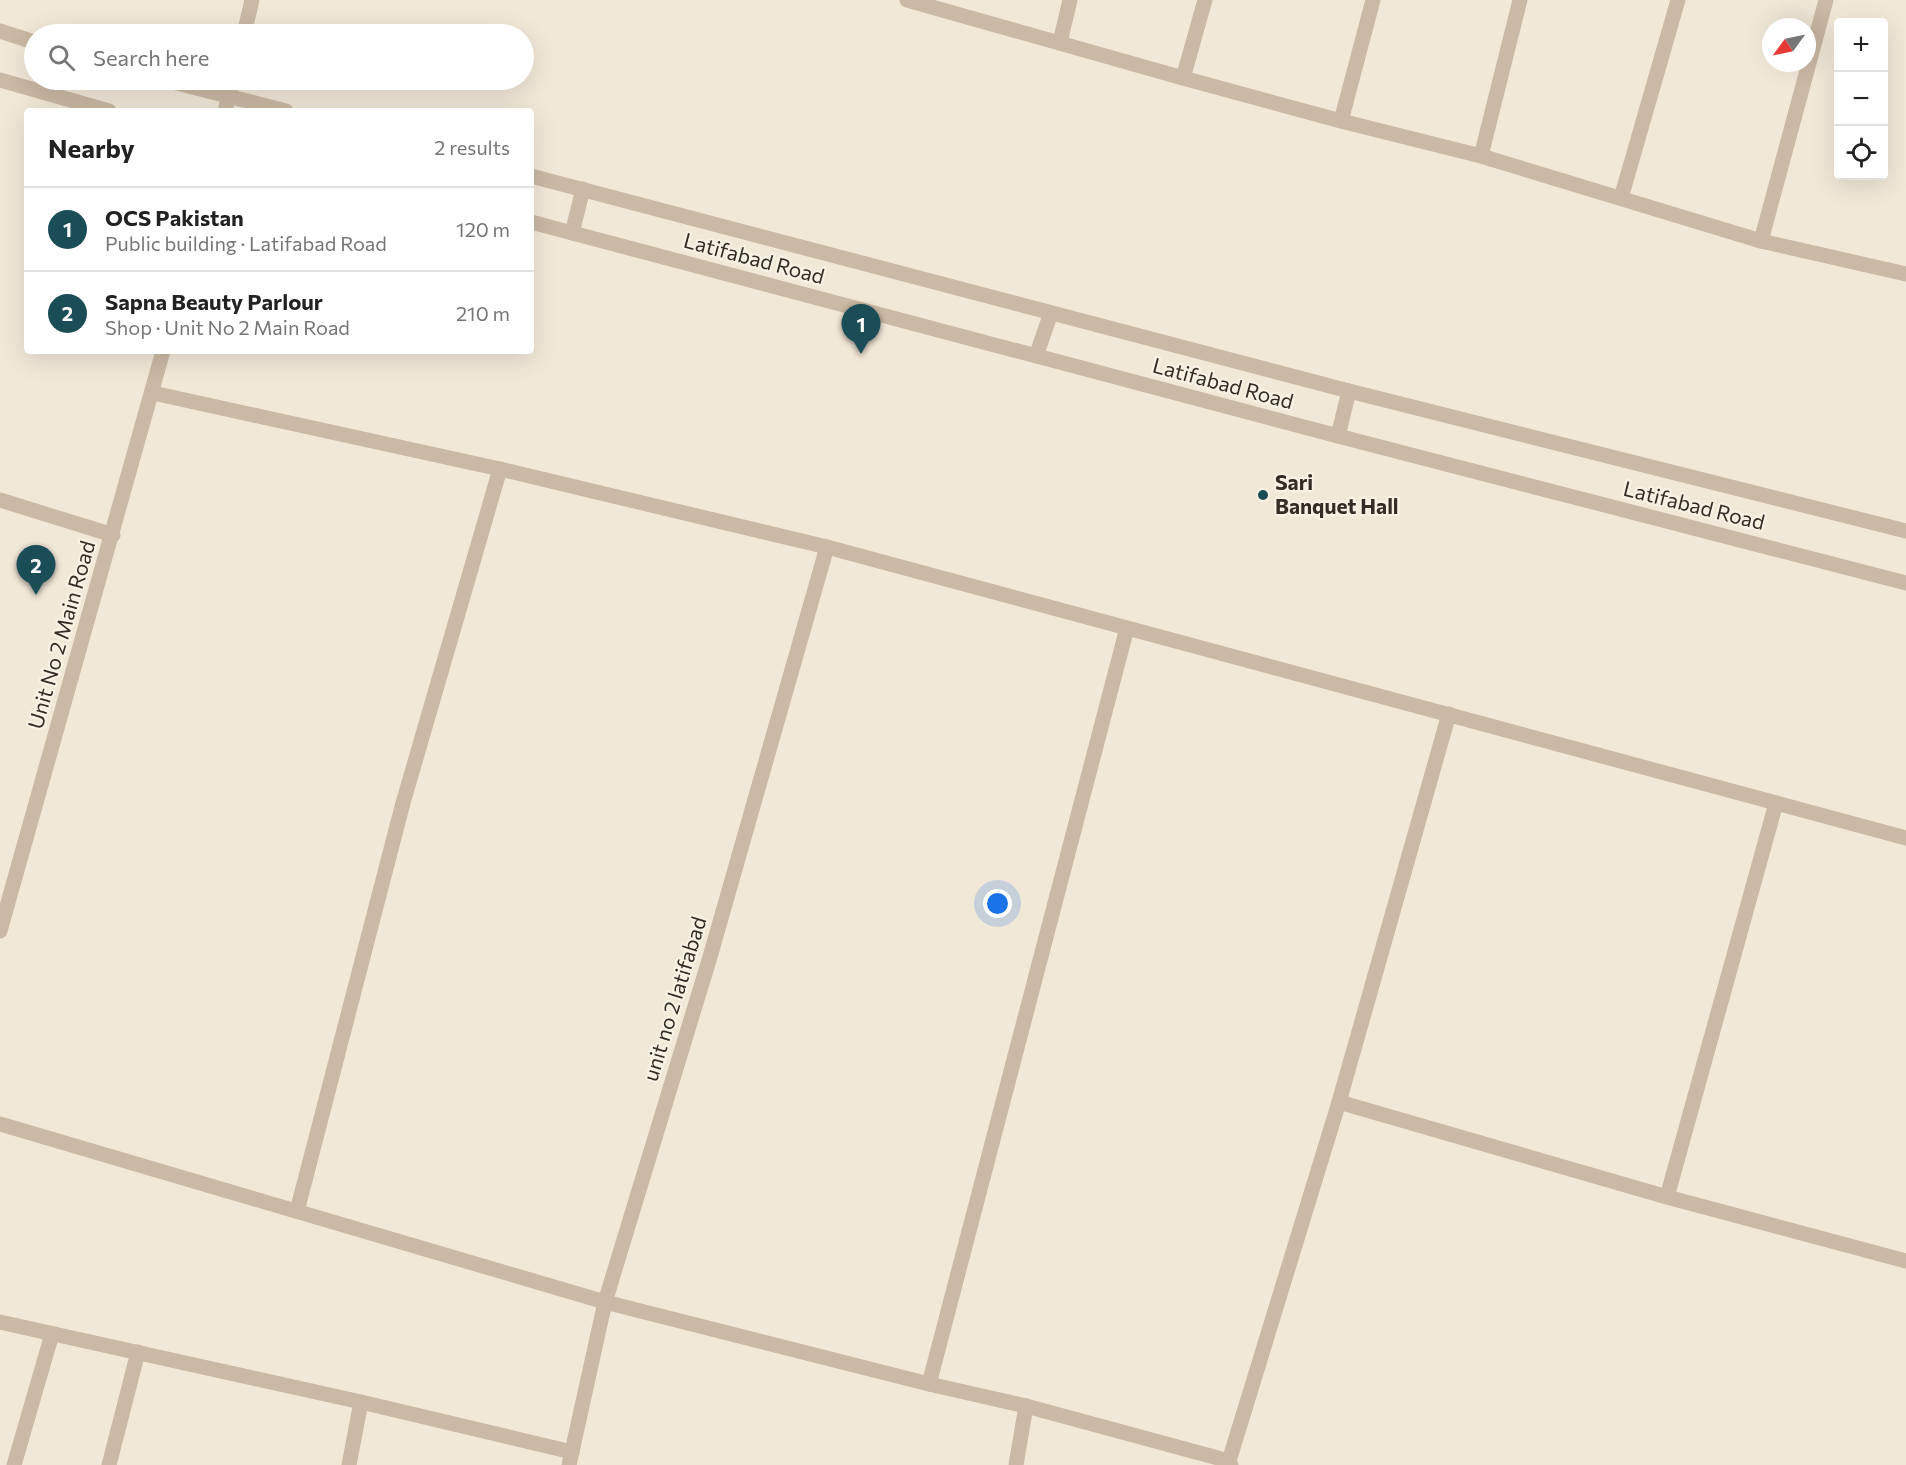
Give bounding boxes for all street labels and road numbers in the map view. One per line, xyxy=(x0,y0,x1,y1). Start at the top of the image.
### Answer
street label: Latifabad Road xyxy=(681,227,828,288)
street label: Latifabad Road xyxy=(1150,352,1297,413)
street label: Latifabad Road xyxy=(1621,475,1768,534)
street label: Unit No 2 Main Road xyxy=(23,538,101,732)
street label: unit no 2 latifabad xyxy=(637,913,711,1084)

